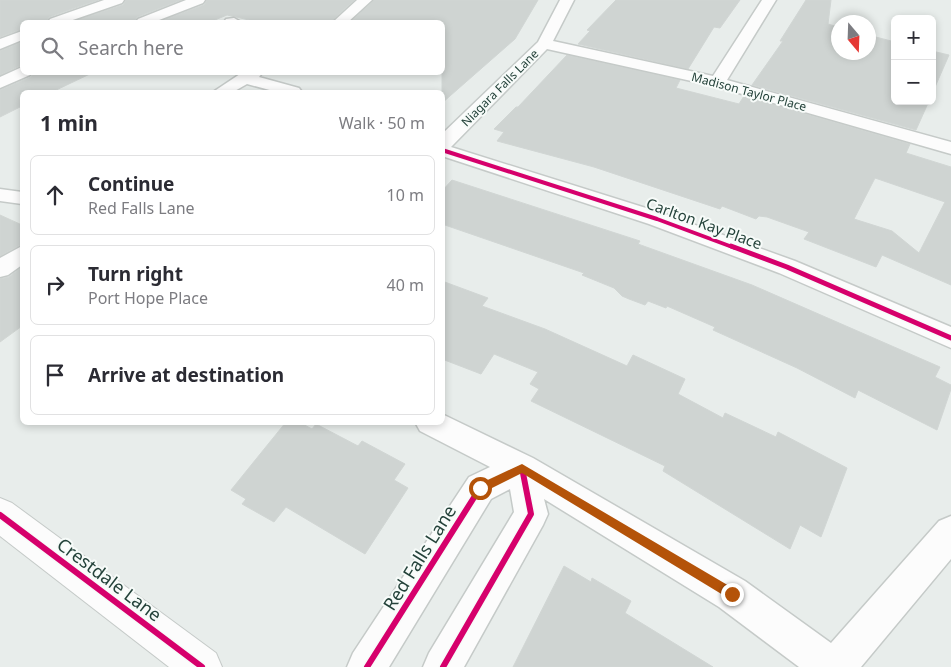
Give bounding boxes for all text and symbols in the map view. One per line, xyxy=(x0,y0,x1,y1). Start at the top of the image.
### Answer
north arrow xyxy=(831,15,876,60)
map controls xyxy=(891,15,936,105)
button: + xyxy=(891,15,936,60)
search box xyxy=(20,20,445,75)
icon: search xyxy=(38,34,66,62)
text: Search here xyxy=(78,35,184,61)
street label: Niagara Falls Lane xyxy=(457,45,542,130)
button: − xyxy=(891,60,936,105)
street label: Madison Taylor Place xyxy=(690,68,809,115)
text: 1 min xyxy=(40,109,98,137)
text: Walk · 50 m xyxy=(339,112,425,134)
text: Continue xyxy=(88,171,174,197)
icon: ahead xyxy=(41,181,69,209)
text: 10 m xyxy=(387,184,424,206)
street label: Carlton Kay Place xyxy=(644,193,765,253)
text: Red Falls Lane xyxy=(88,197,195,219)
text: Turn right xyxy=(88,261,183,287)
icon: right xyxy=(41,271,69,299)
text: 40 m xyxy=(387,274,424,296)
text: Port Hope Place xyxy=(88,287,208,309)
icon: arrive xyxy=(41,361,69,389)
text: Arrive at destination xyxy=(88,362,284,388)
route start xyxy=(469,477,492,500)
street label: Red Falls Lane xyxy=(377,500,461,615)
street label: Crestdale Lane xyxy=(52,532,167,626)
route end xyxy=(721,583,744,606)

